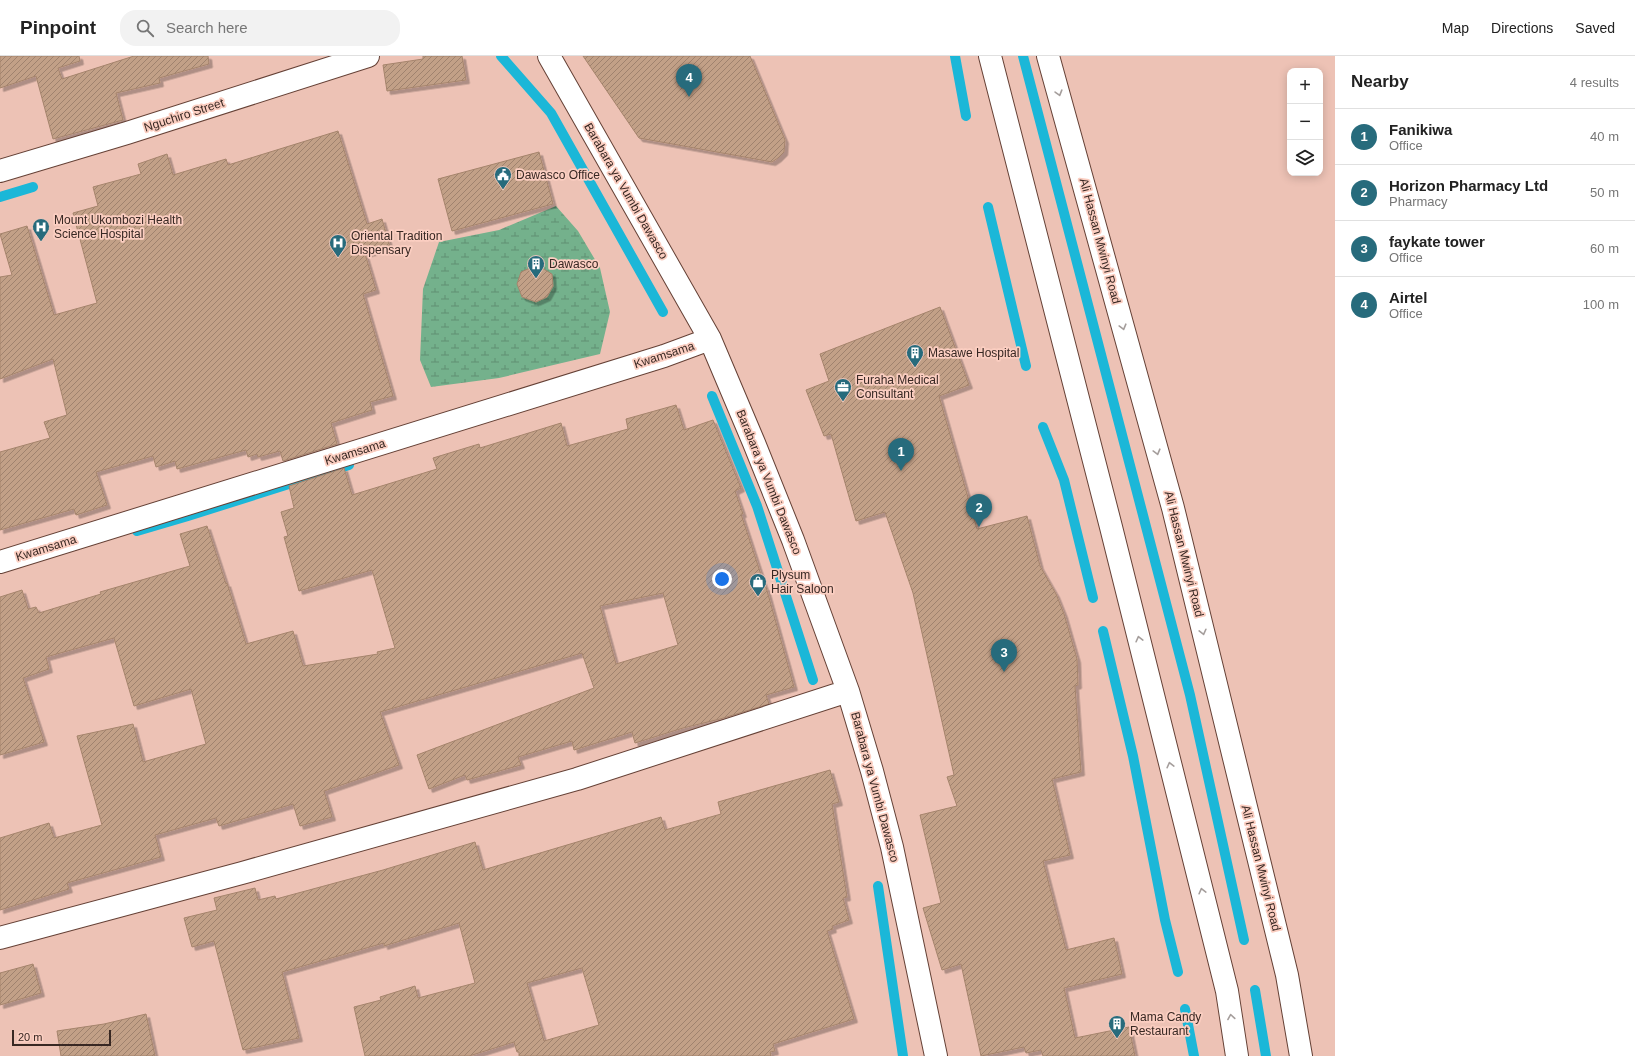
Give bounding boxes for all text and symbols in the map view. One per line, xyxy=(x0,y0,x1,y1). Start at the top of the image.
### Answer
search box xyxy=(120,10,400,46)
text: Pinpoint xyxy=(20,17,96,38)
icon: search xyxy=(134,17,156,39)
text: Search here xyxy=(166,19,248,36)
text: Map xyxy=(1442,20,1469,36)
text: Directions xyxy=(1491,20,1553,36)
text: Saved xyxy=(1575,20,1615,36)
pin: 4 xyxy=(676,64,702,97)
map controls xyxy=(1287,68,1323,176)
button: + xyxy=(1287,68,1323,104)
text: Nearby xyxy=(1351,72,1409,91)
text: 4 results xyxy=(1570,75,1619,90)
one-way arrow xyxy=(1054,90,1063,97)
street label: Nguchiro Street xyxy=(142,95,226,135)
button: − xyxy=(1287,104,1323,140)
street label: Barabara ya Vumbi Dawasco xyxy=(581,120,671,262)
text: Fanikiwa xyxy=(1389,121,1452,138)
text: 1 xyxy=(1360,129,1368,144)
text: 40 m xyxy=(1590,129,1619,144)
text: Office xyxy=(1389,138,1423,153)
button: layers xyxy=(1287,140,1323,176)
public building icon: Dawasco Office xyxy=(493,165,513,190)
place label: Dawasco Office xyxy=(516,168,600,182)
street label: Ali Hassan Mwinyi Road xyxy=(1076,177,1124,305)
text: Horizon Pharmacy Ltd xyxy=(1389,177,1548,194)
text: 2 xyxy=(1360,185,1368,200)
text: 50 m xyxy=(1590,185,1619,200)
text: Pharmacy xyxy=(1389,194,1448,209)
place label: Mount Ukombozi Health Science Hospital xyxy=(54,213,182,241)
hospital icon: Mount Ukombozi Health Science Hospital xyxy=(31,217,51,242)
place label: Oriental Tradition Dispensary xyxy=(351,229,442,257)
hospital icon: Oriental Tradition Dispensary xyxy=(328,233,348,258)
text: faykate tower xyxy=(1389,233,1485,250)
text: 3 xyxy=(1360,241,1368,256)
text: 60 m xyxy=(1590,241,1619,256)
text: Office xyxy=(1389,250,1423,265)
building icon: Dawasco xyxy=(526,254,546,279)
place label: Dawasco xyxy=(549,257,599,271)
text: Airtel xyxy=(1389,289,1427,306)
text: 4 xyxy=(1360,297,1368,312)
text: 100 m xyxy=(1583,297,1619,312)
text: Office xyxy=(1389,306,1423,321)
one-way arrow xyxy=(1118,323,1127,330)
street label: Kwamsama xyxy=(632,339,696,371)
building icon: Masawe Hospital xyxy=(905,343,925,368)
place label: Masawe Hospital xyxy=(928,346,1019,360)
place label: Furaha Medical Consultant xyxy=(856,373,939,401)
office icon: Furaha Medical Consultant xyxy=(833,377,853,402)
street label: Barabara ya Vumbi Dawasco xyxy=(733,408,805,557)
street label: Kwamsama xyxy=(323,436,387,468)
pin: 1 xyxy=(888,438,914,471)
one-way arrow xyxy=(1153,449,1161,455)
street label: Ali Hassan Mwinyi Road xyxy=(1162,490,1206,618)
pin: 2 xyxy=(966,494,992,527)
street label: Kwamsama xyxy=(14,532,78,564)
place label: Plysum Hair Saloon xyxy=(771,568,834,596)
your location xyxy=(712,569,732,589)
shop icon: Plysum Hair Saloon xyxy=(748,572,768,597)
one-way arrow xyxy=(1199,629,1207,636)
one-way arrow xyxy=(1135,635,1143,642)
pin: 3 xyxy=(991,639,1017,672)
street label: Barabara ya Vumbi Dawasco xyxy=(848,710,902,864)
one-way arrow xyxy=(1167,762,1175,768)
street label: Ali Hassan Mwinyi Road xyxy=(1239,804,1283,932)
one-way arrow xyxy=(1198,888,1207,895)
place label: Mama Candy Restaurant xyxy=(1130,1010,1201,1038)
building icon: Mama Candy Restaurant xyxy=(1107,1014,1127,1039)
one-way arrow xyxy=(1227,1014,1236,1021)
scale bar xyxy=(12,1028,111,1047)
text: 20 m xyxy=(18,1031,42,1043)

